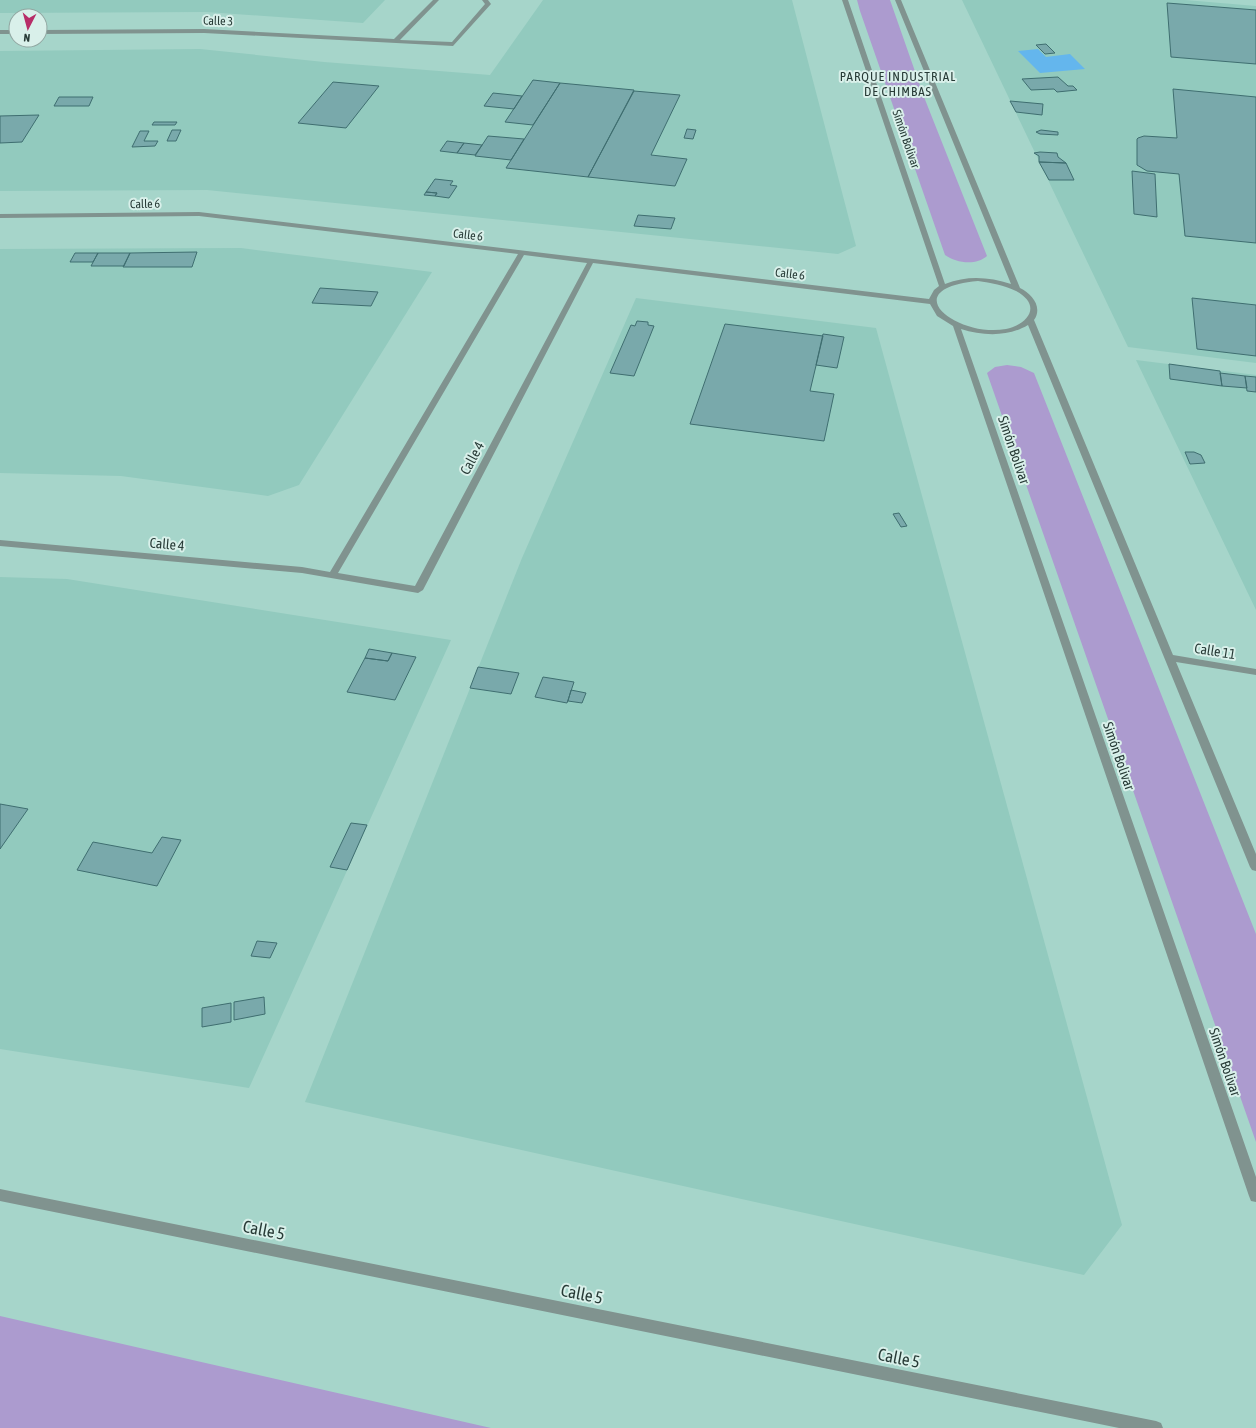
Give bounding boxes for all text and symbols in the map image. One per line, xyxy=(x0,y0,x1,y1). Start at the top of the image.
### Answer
north arrow xyxy=(8,8,48,48)
street label: Calle 3 xyxy=(203,13,233,29)
text: N xyxy=(23,32,31,44)
district label: PARQUE INDUSTRIAL DE CHIMBAS xyxy=(840,69,956,99)
street label: Simón Bolivar xyxy=(889,108,923,170)
street label: Calle 6 xyxy=(130,197,160,211)
street label: Calle 6 xyxy=(452,226,484,244)
street label: Calle 6 xyxy=(774,265,806,283)
street label: Simón Bolivar xyxy=(995,414,1033,487)
street label: Calle 4 xyxy=(457,438,487,477)
street label: Calle 4 xyxy=(149,535,186,554)
street label: Calle 11 xyxy=(1193,640,1237,662)
street label: Simón Bolivar xyxy=(1100,720,1138,793)
street label: Simón Bolivar xyxy=(1206,1026,1244,1099)
street label: Calle 5 xyxy=(241,1216,287,1244)
street label: Calle 5 xyxy=(559,1280,605,1308)
street label: Calle 5 xyxy=(876,1344,922,1372)

